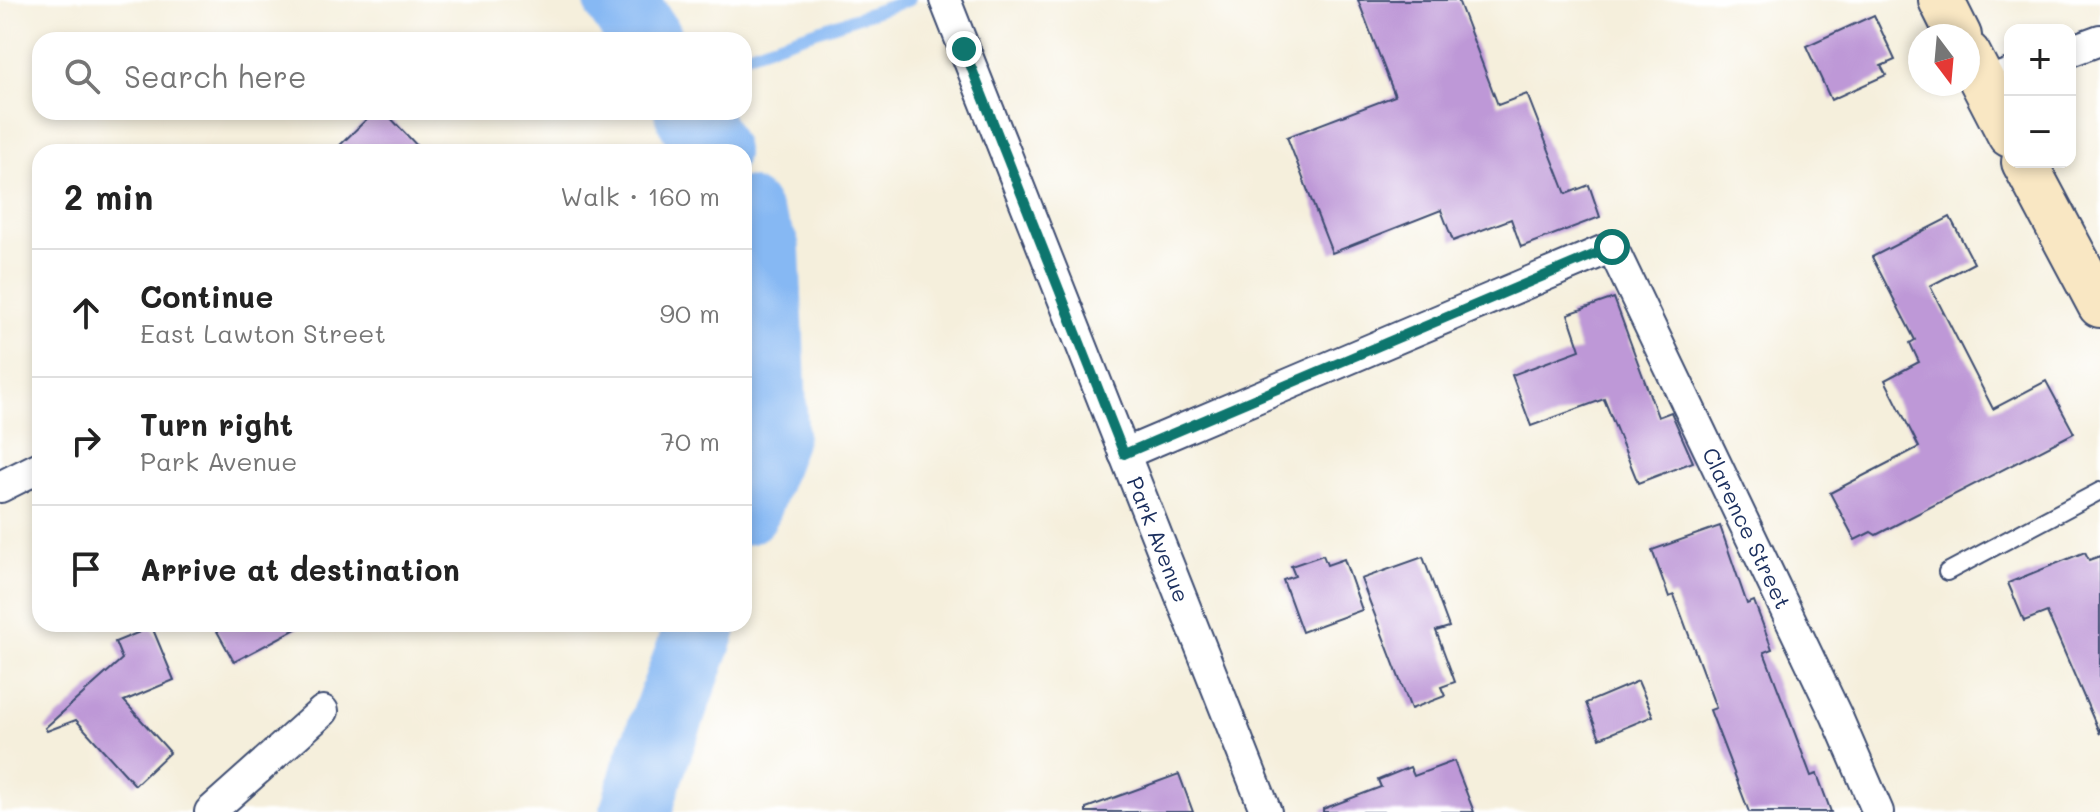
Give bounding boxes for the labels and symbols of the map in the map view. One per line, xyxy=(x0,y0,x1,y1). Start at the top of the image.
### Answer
north arrow xyxy=(1908,24,1980,96)
route end xyxy=(946,31,982,67)
route start xyxy=(1594,229,1630,265)
street label: Clarence Street xyxy=(1696,443,1798,614)
street label: Park Avenue xyxy=(1121,472,1197,606)

